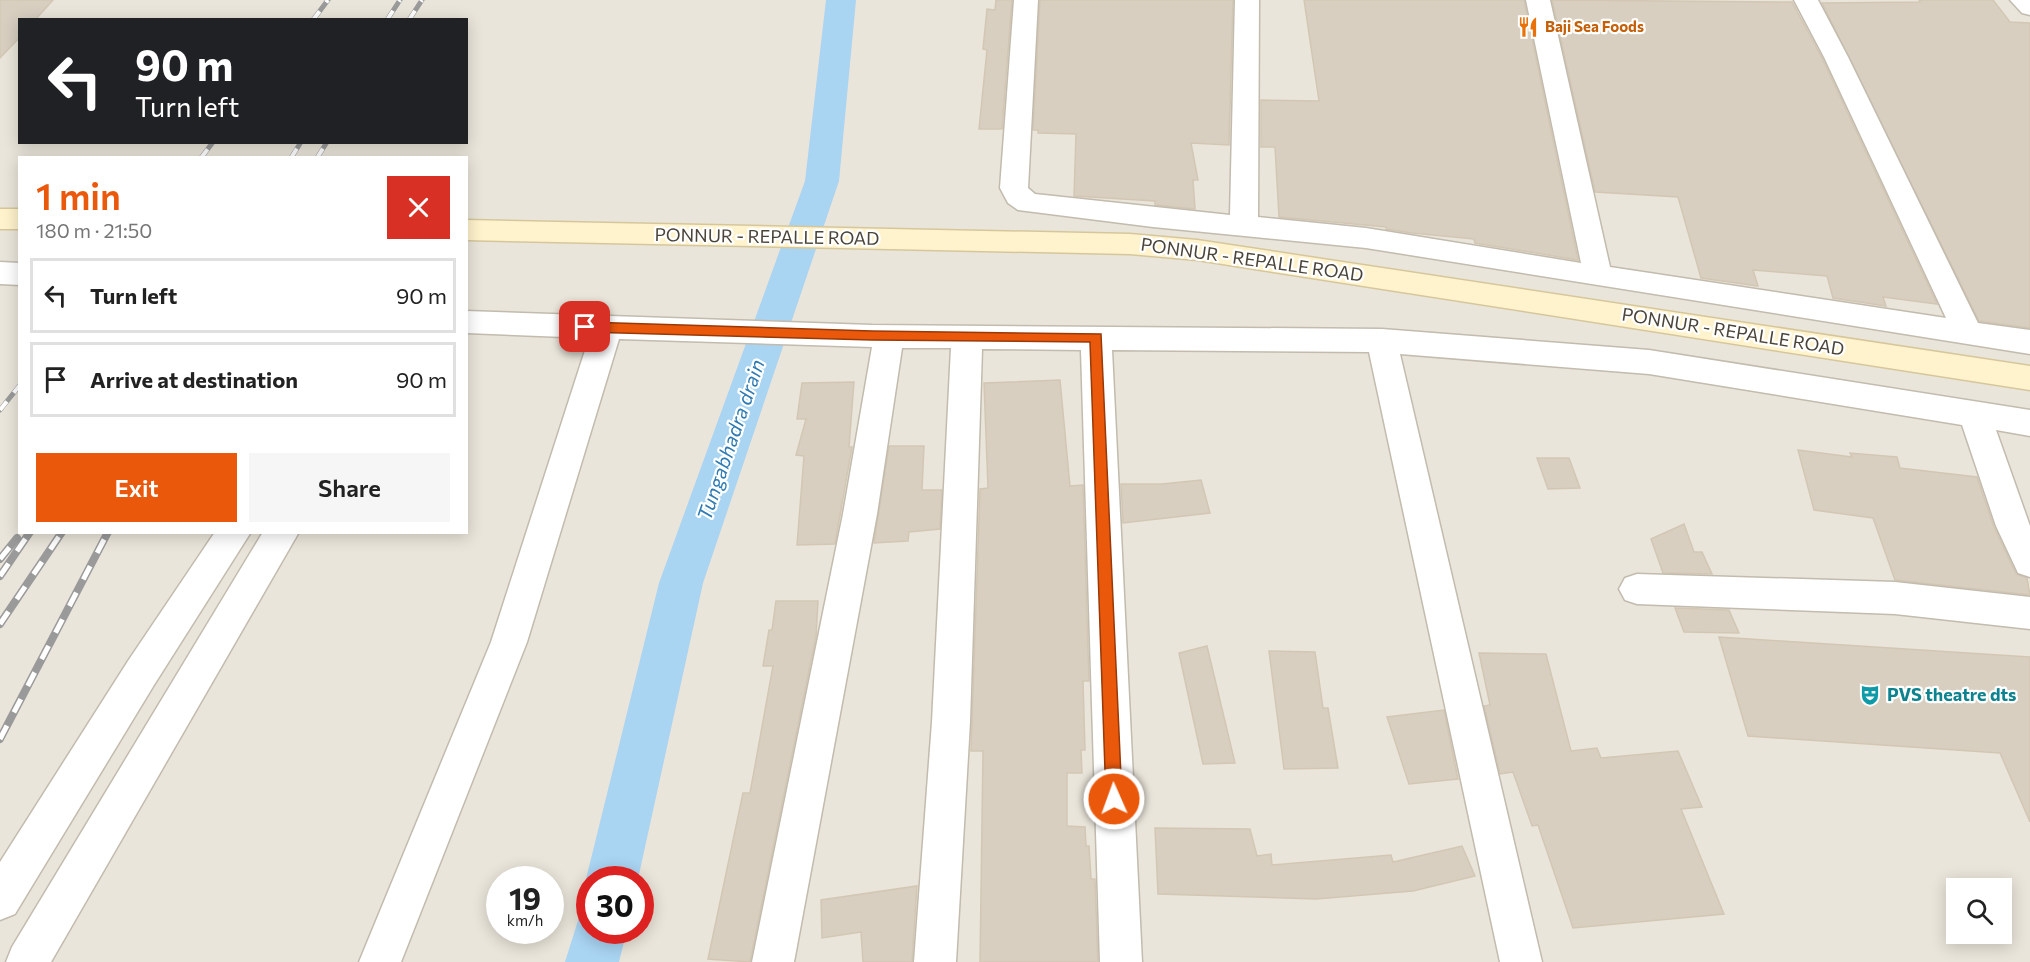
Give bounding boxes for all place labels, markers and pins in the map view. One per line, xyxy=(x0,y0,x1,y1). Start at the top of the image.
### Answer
restaurant icon: Baji Sea Foods xyxy=(1516,15,1540,39)
place label: Baji Sea Foods xyxy=(1545,17,1644,35)
pin xyxy=(559,301,610,352)
theatre icon: PVS theatre dts xyxy=(1858,683,1882,707)
place label: PVS theatre dts xyxy=(1887,683,2016,705)

